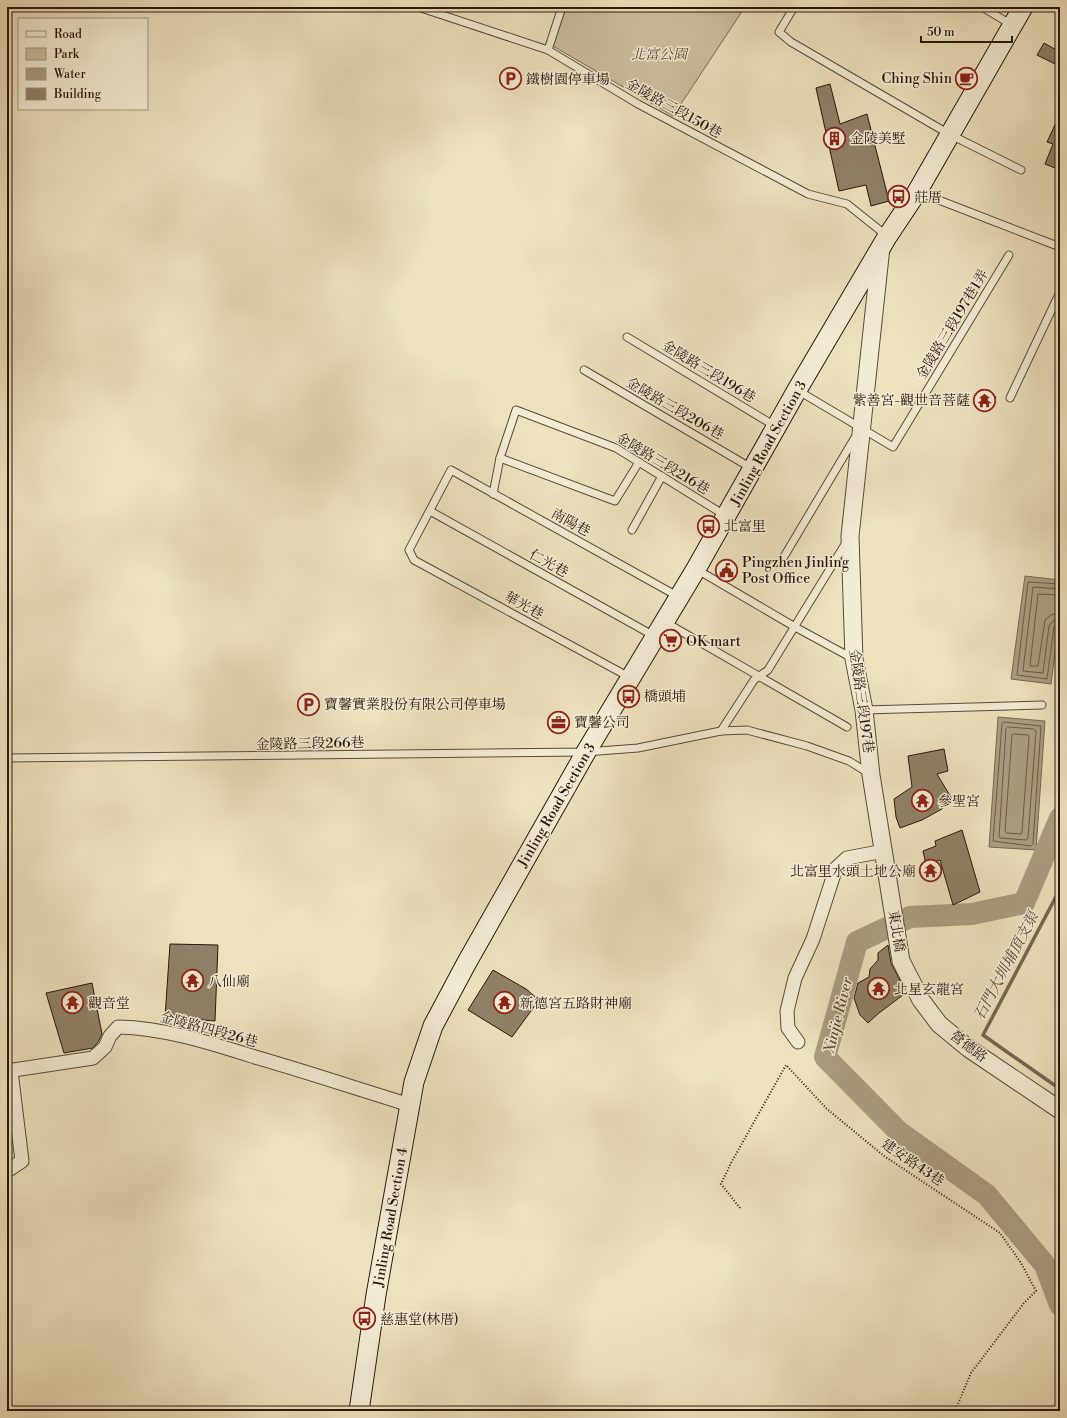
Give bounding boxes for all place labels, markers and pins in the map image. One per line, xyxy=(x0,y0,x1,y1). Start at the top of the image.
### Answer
cafe icon: Ching Shin xyxy=(954,65,980,91)
parking icon: 鐵樹園停車場 xyxy=(498,66,524,92)
place label: Ching Shin xyxy=(882,70,953,88)
place label: 鐵樹園停車場 xyxy=(526,71,610,89)
building icon: 金陵美墅 xyxy=(822,125,848,151)
place label: 金陵美墅 xyxy=(850,130,906,148)
bus stop icon: 莊厝 xyxy=(886,184,912,210)
place label: 莊厝 xyxy=(914,189,942,207)
temple icon: 紫善宮-觀世音菩薩 xyxy=(972,387,998,413)
place label: 紫善宮-觀世音菩薩 xyxy=(852,392,970,410)
bus stop icon: 北富里 xyxy=(696,513,722,539)
place label: 北富里 xyxy=(724,518,766,536)
place label: Pingzhen Jinling Post Office xyxy=(742,554,850,588)
public building icon: Pingzhen Jinling Post Office xyxy=(713,557,739,583)
supermarket icon: OK mart xyxy=(658,628,684,654)
place label: OK mart xyxy=(686,633,741,651)
bus stop icon: 橋頭埔 xyxy=(616,683,642,709)
place label: 橋頭埔 xyxy=(644,688,686,706)
parking icon: 寶馨實業股份有限公司停車場 xyxy=(296,691,322,717)
place label: 寶馨實業股份有限公司停車場 xyxy=(324,696,506,714)
office icon: 寶馨公司 xyxy=(546,709,572,735)
place label: 寶馨公司 xyxy=(574,714,630,732)
temple icon: 參聖宮 xyxy=(909,788,935,814)
place label: 參聖宮 xyxy=(938,793,980,811)
temple icon: 北富里水頭土地公廟 xyxy=(918,858,944,884)
place label: 北富里水頭土地公廟 xyxy=(790,863,916,881)
temple icon: 八仙廟 xyxy=(179,968,205,994)
place label: 八仙廟 xyxy=(208,973,250,991)
temple icon: 北星玄龍宮 xyxy=(866,976,892,1002)
place label: 北星玄龍宮 xyxy=(894,981,964,999)
temple icon: 觀音堂 xyxy=(60,990,86,1016)
temple icon: 新德宮五路財神廟 xyxy=(491,990,517,1016)
place label: 觀音堂 xyxy=(88,995,130,1013)
place label: 新德宮五路財神廟 xyxy=(520,995,632,1013)
bus stop icon: 慈惠堂(林厝) xyxy=(352,1306,378,1332)
place label: 慈惠堂(林厝) xyxy=(380,1311,459,1329)

